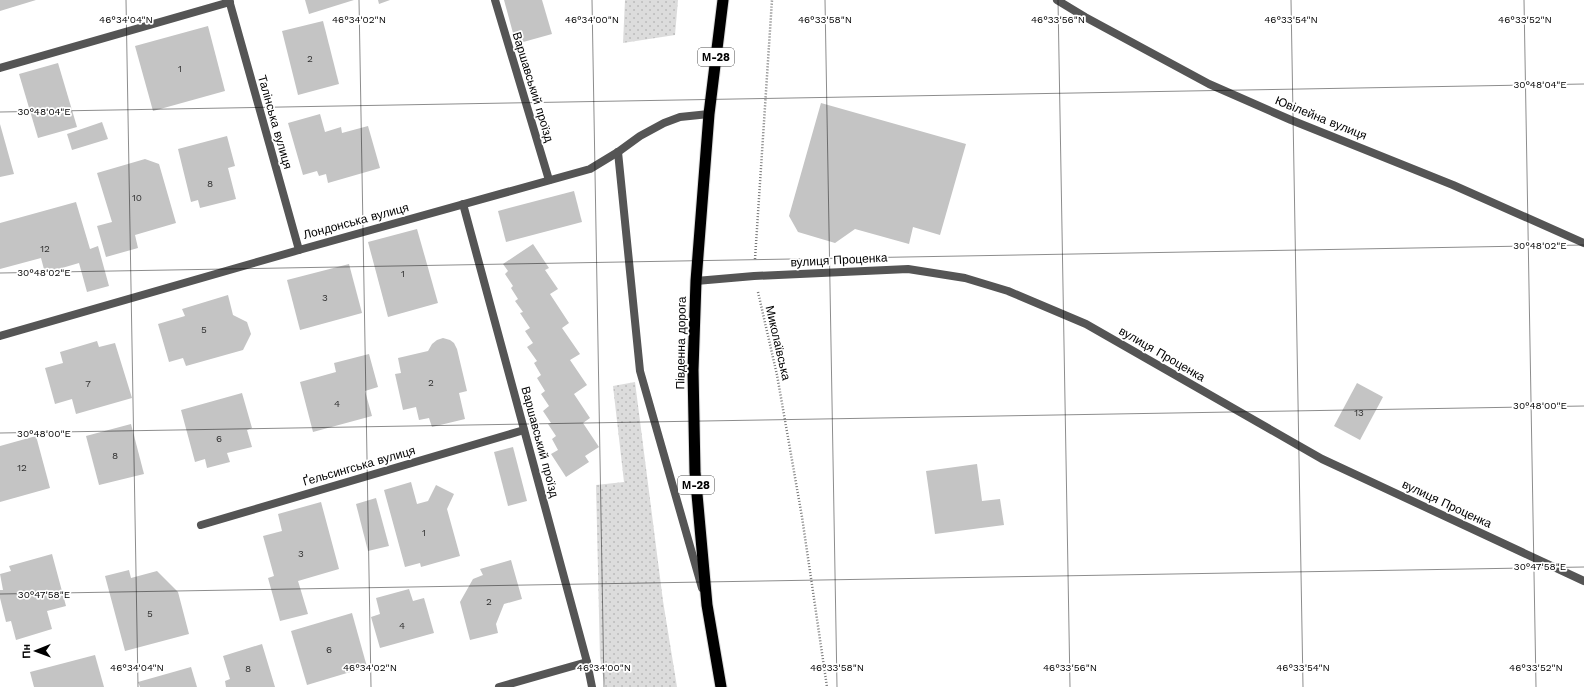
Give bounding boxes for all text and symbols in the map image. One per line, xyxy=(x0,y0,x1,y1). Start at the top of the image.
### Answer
text: 46°34'04"N xyxy=(99,14,153,25)
text: 46°34'02"N xyxy=(332,14,386,25)
text: 46°34'00"N xyxy=(565,14,619,25)
text: 46°33'58"N xyxy=(798,14,852,25)
text: 46°33'56"N xyxy=(1031,14,1085,25)
text: 46°33'54"N xyxy=(1264,14,1318,25)
text: 46°33'52"N xyxy=(1498,14,1552,25)
street label: Варшавський проїзд xyxy=(510,30,556,144)
road number: М-28 xyxy=(698,48,734,66)
house number: 2 xyxy=(307,53,313,64)
house number: 1 xyxy=(178,63,182,74)
street label: Талінська вулиця xyxy=(255,73,295,171)
text: 30°48'04"E xyxy=(1513,79,1567,90)
street label: Ювілейна вулиця xyxy=(1273,93,1369,143)
text: 30°48'04"E xyxy=(17,106,71,117)
house number: 8 xyxy=(207,178,213,189)
house number: 10 xyxy=(132,192,142,203)
street label: Лондонська вулиця xyxy=(302,200,410,242)
text: 30°48'02"E xyxy=(1513,240,1567,251)
house number: 12 xyxy=(40,243,50,254)
street label: вулиця Проценка xyxy=(790,250,888,270)
text: 30°48'02"E xyxy=(17,267,71,278)
house number: 1 xyxy=(401,268,405,279)
house number: 3 xyxy=(322,292,328,303)
street label: Південна дорога xyxy=(673,296,689,390)
street label: Миколаївська xyxy=(763,304,793,382)
house number: 5 xyxy=(201,324,207,335)
street label: вулиця Проценка xyxy=(1116,324,1208,385)
house number: 2 xyxy=(428,377,434,388)
house number: 7 xyxy=(85,378,91,389)
street label: Варшавський проїзд xyxy=(518,385,562,499)
house number: 4 xyxy=(334,398,340,409)
text: 30°48'00"E xyxy=(1513,400,1567,411)
house number: 13 xyxy=(1354,407,1364,418)
text: 30°48'00"E xyxy=(17,428,71,439)
house number: 6 xyxy=(216,433,222,444)
street label: Ґельсингська вулиця xyxy=(301,442,417,489)
house number: 8 xyxy=(112,450,118,461)
house number: 12 xyxy=(17,462,27,473)
road number: М-28 xyxy=(678,476,714,494)
street label: вулиця Проценка xyxy=(1400,477,1494,531)
house number: 1 xyxy=(422,527,426,538)
house number: 3 xyxy=(298,548,304,559)
text: 30°47'58"E xyxy=(1514,561,1566,572)
text: 30°47'58"E xyxy=(18,589,70,600)
house number: 2 xyxy=(486,596,492,607)
house number: 5 xyxy=(147,608,153,619)
house number: 4 xyxy=(399,620,405,631)
north arrow xyxy=(16,631,56,671)
text: Пн xyxy=(20,644,33,659)
house number: 6 xyxy=(326,644,332,655)
text: 46°34'04"N xyxy=(110,662,164,673)
text: 46°34'02"N xyxy=(343,662,397,673)
text: 46°34'00"N xyxy=(577,662,631,673)
text: 46°33'58"N xyxy=(810,662,864,673)
text: 46°33'56"N xyxy=(1043,662,1097,673)
text: 46°33'54"N xyxy=(1276,662,1330,673)
text: 46°33'52"N xyxy=(1509,662,1563,673)
house number: 8 xyxy=(245,663,251,674)

